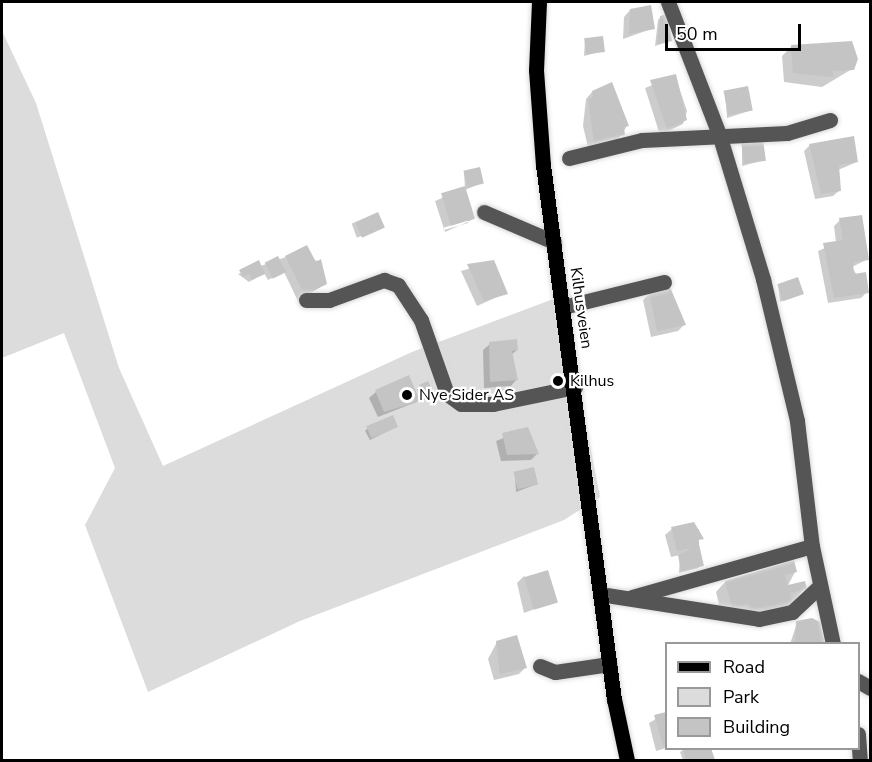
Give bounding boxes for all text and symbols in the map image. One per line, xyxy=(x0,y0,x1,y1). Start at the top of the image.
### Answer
scale bar xyxy=(668,12,804,50)
text: 50 m xyxy=(676,22,718,46)
street label: Kilhusveien xyxy=(566,266,596,350)
place label: Kilhus xyxy=(570,371,614,391)
marker: Kilhus xyxy=(551,374,565,388)
place label: Nye Sider AS xyxy=(419,385,514,405)
marker: Nye Sider AS xyxy=(400,388,414,402)
legend xyxy=(665,642,860,750)
text: Road xyxy=(723,655,765,679)
text: Park xyxy=(723,685,759,709)
text: Building xyxy=(723,715,790,739)

